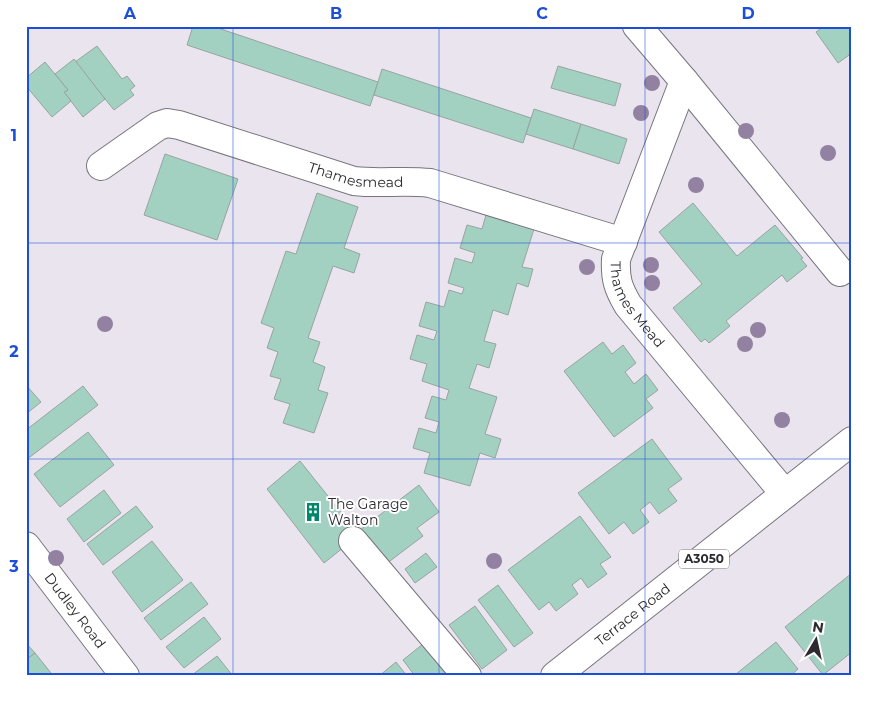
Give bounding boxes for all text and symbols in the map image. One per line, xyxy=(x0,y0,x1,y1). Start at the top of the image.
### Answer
text: A xyxy=(123,4,137,23)
text: B xyxy=(330,4,342,23)
text: C xyxy=(536,4,548,23)
text: D xyxy=(741,4,755,23)
text: 1 xyxy=(11,126,17,145)
street label: Thamesmead xyxy=(306,158,404,191)
street label: Thames Mead xyxy=(607,261,668,351)
text: 2 xyxy=(9,342,19,361)
place label: The Garage Walton xyxy=(328,495,408,529)
building icon: The Garage Walton xyxy=(302,501,324,523)
road number: A3050 xyxy=(679,550,729,568)
text: 3 xyxy=(8,557,19,576)
street label: Dudley Road xyxy=(40,569,110,652)
street label: Terrace Road xyxy=(591,579,674,650)
north arrow xyxy=(790,614,840,664)
text: N xyxy=(811,617,825,637)

